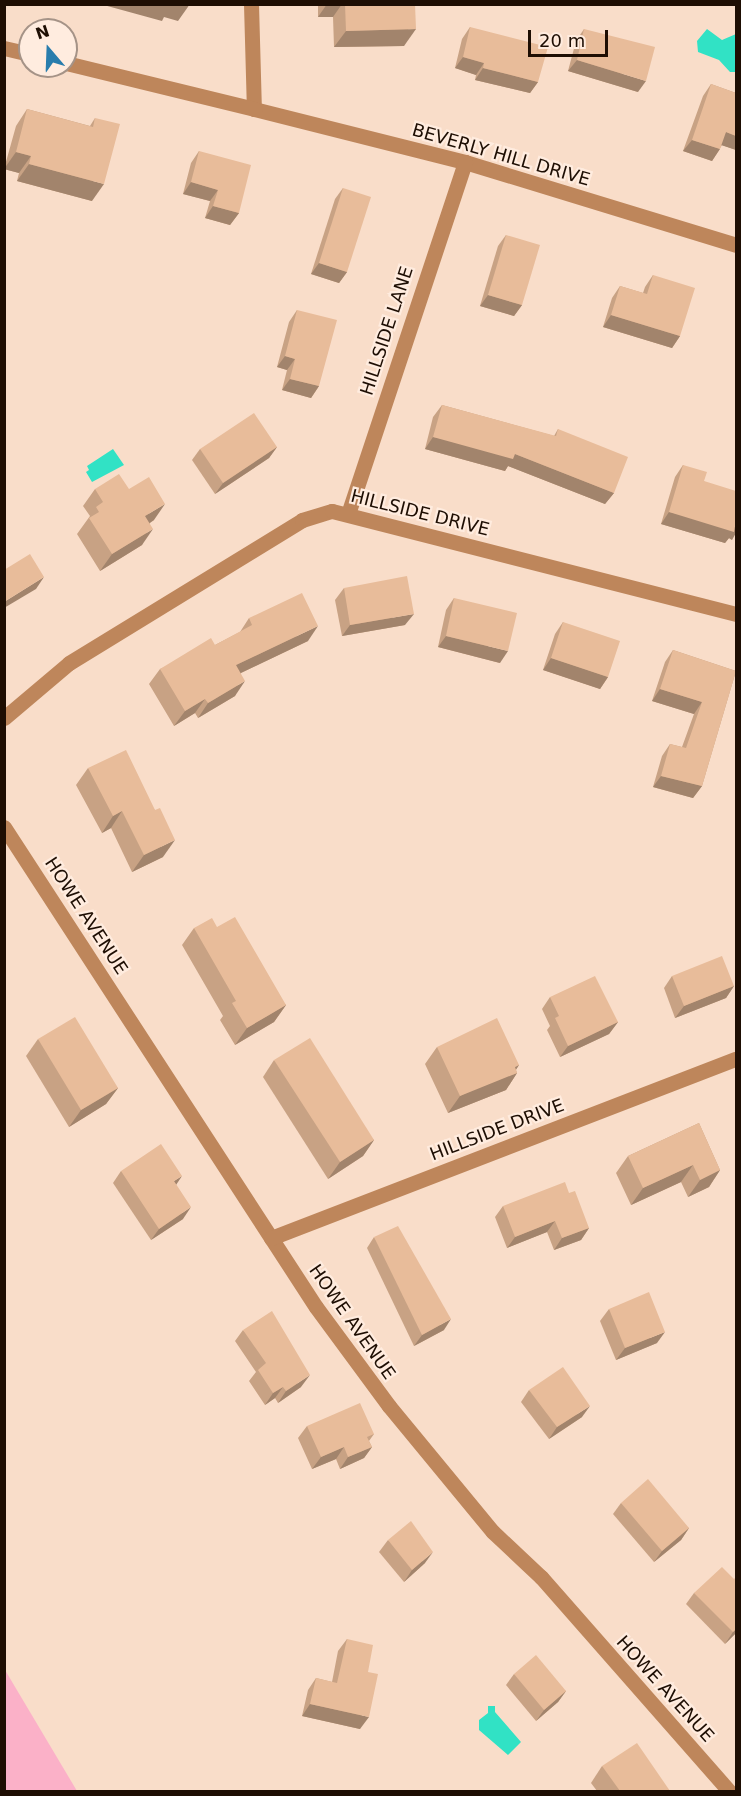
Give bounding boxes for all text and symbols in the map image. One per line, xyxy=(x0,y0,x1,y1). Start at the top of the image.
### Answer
north arrow xyxy=(18,18,78,78)
scale bar xyxy=(531,18,610,56)
text: N xyxy=(33,21,52,44)
text: 20 m xyxy=(539,30,585,51)
street label: BEVERLY HILL DRIVE xyxy=(409,119,593,191)
street label: HILLSIDE LANE xyxy=(356,264,418,398)
street label: HILLSIDE DRIVE xyxy=(349,485,491,541)
street label: HOWE AVENUE xyxy=(40,853,132,979)
street label: HILLSIDE DRIVE xyxy=(427,1094,567,1166)
street label: HOWE AVENUE xyxy=(304,1260,400,1384)
street label: HOWE AVENUE xyxy=(612,1631,718,1747)

